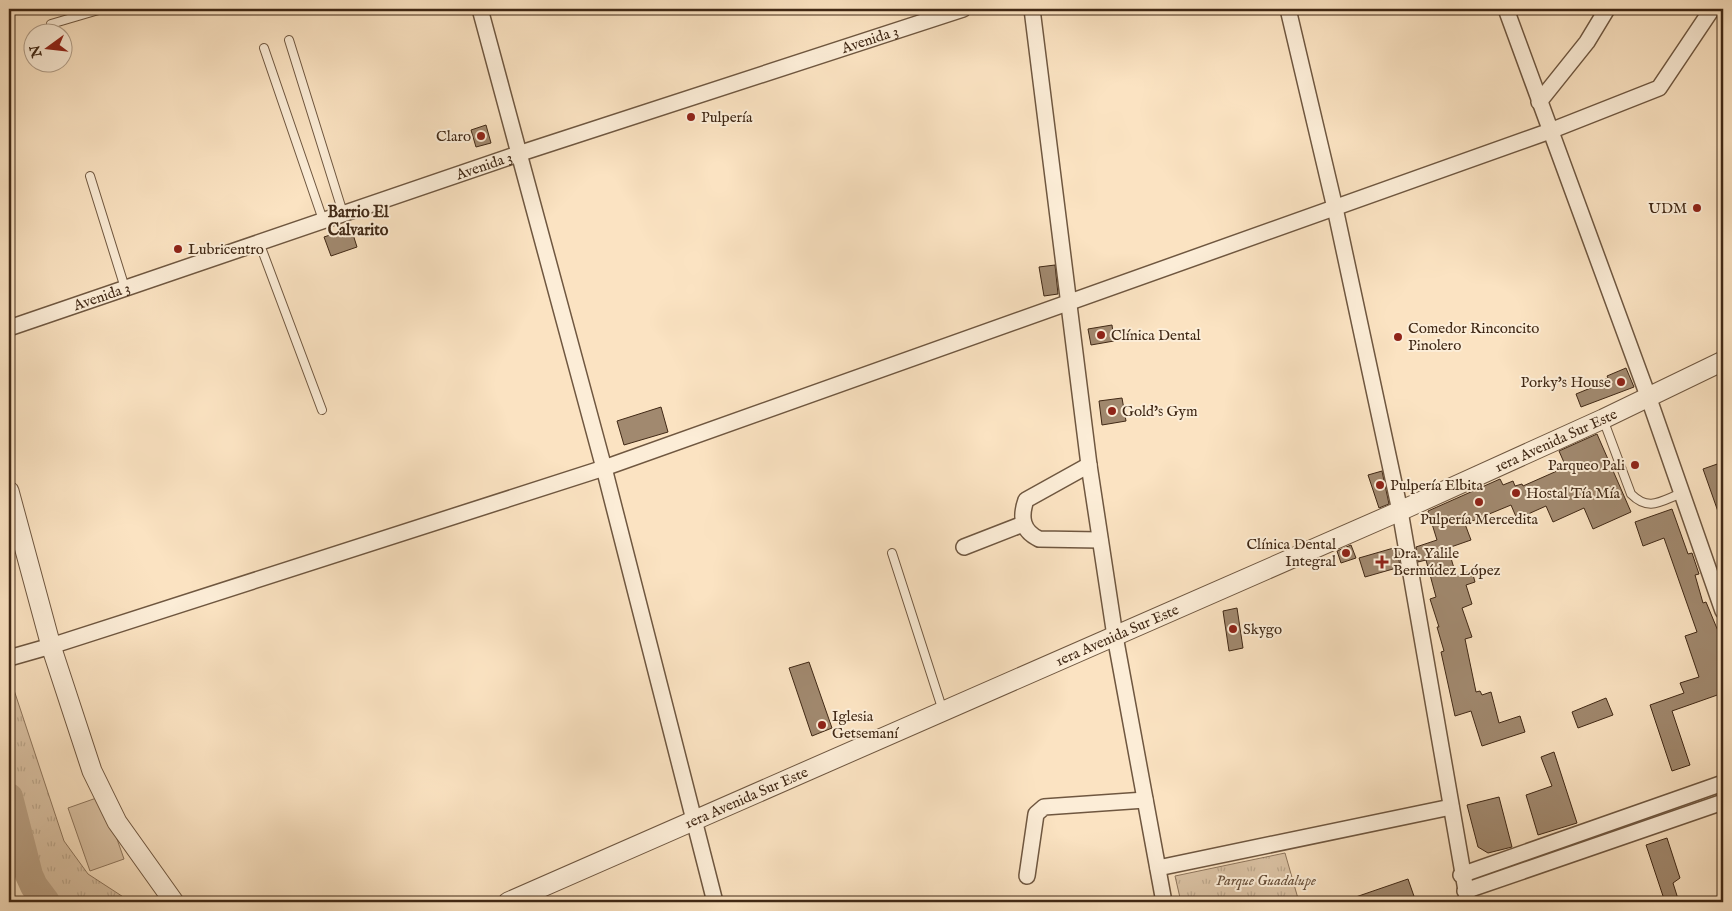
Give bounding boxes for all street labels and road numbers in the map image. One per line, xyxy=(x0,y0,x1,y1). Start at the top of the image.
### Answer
street label: Avenida 3 xyxy=(838,21,901,58)
street label: Avenida 3 xyxy=(452,147,515,184)
street label: Avenida 3 xyxy=(70,278,133,315)
street label: 1era Avenida Sur Este xyxy=(1491,404,1620,476)
street label: 1era Avenida Sur Este xyxy=(1052,600,1182,670)
street label: 1era Avenida Sur Este xyxy=(681,762,811,833)

